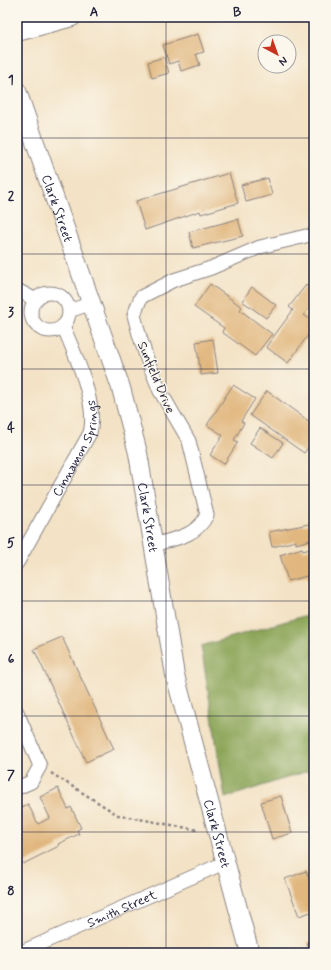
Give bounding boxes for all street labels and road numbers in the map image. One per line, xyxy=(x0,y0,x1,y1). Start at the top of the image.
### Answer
street label: Clark Street xyxy=(37,173,76,245)
street label: Sunfield Drive xyxy=(133,339,178,416)
street label: Cinnamon Springs xyxy=(49,398,102,500)
street label: Clark Street xyxy=(133,481,161,554)
street label: Clark Street xyxy=(199,798,234,870)
street label: Smith Street xyxy=(85,886,160,932)

